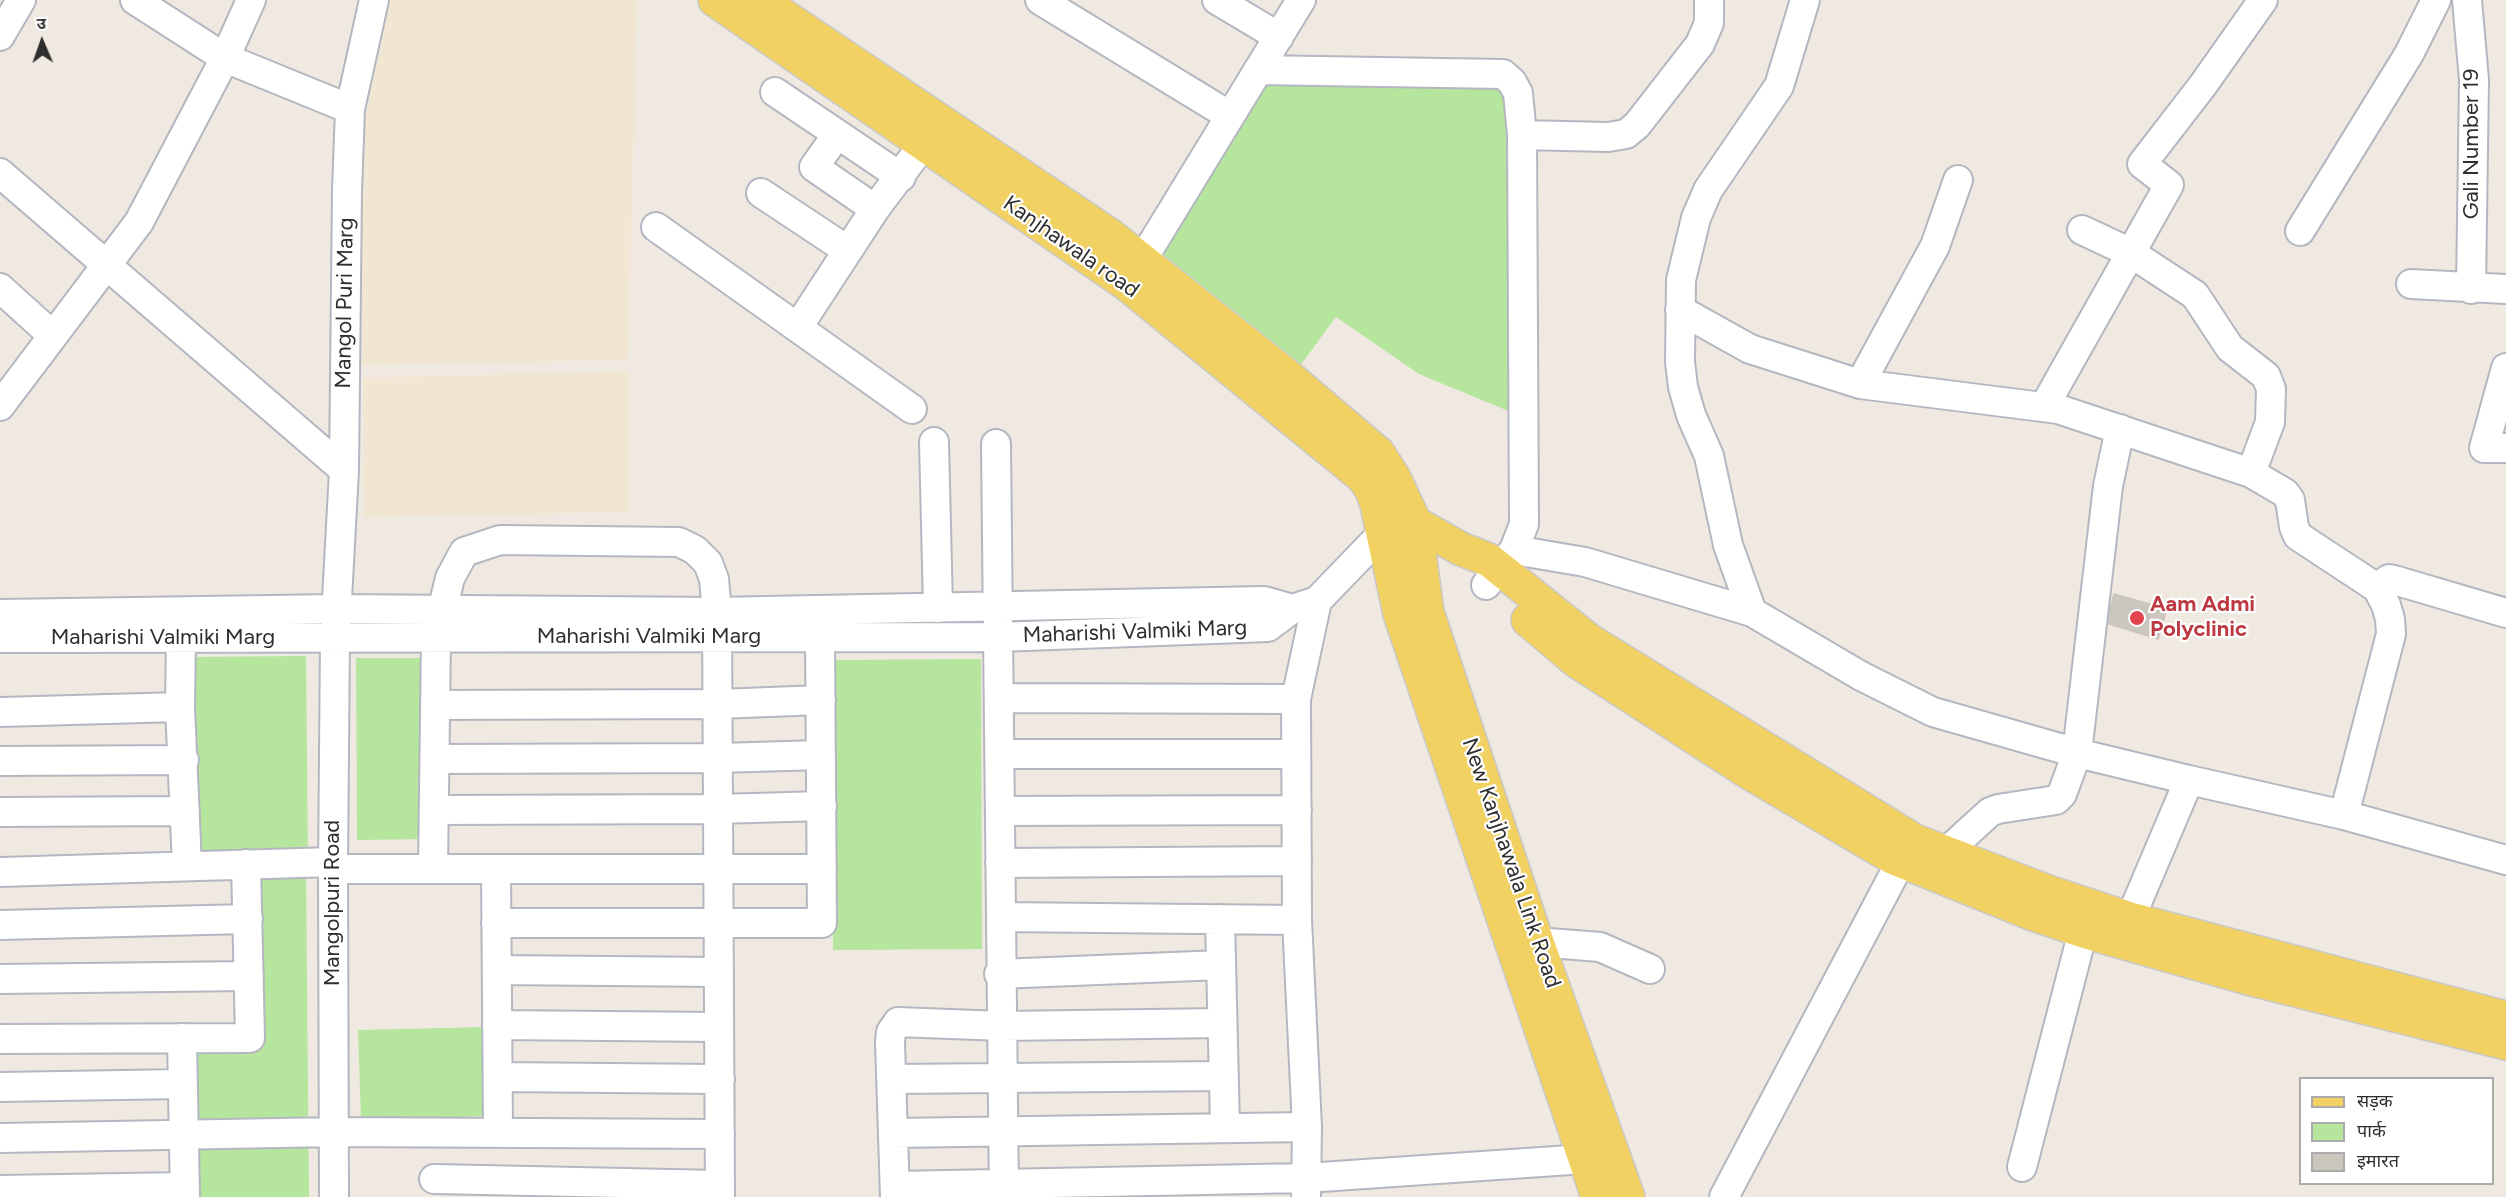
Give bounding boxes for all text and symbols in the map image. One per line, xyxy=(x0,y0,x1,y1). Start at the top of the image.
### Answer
north arrow xyxy=(12,12,72,72)
text: उ xyxy=(36,14,46,33)
street label: Gali Number 19 xyxy=(2459,69,2485,219)
street label: Kanjhawala road xyxy=(998,190,1144,304)
street label: Mangol Puri Marg xyxy=(330,217,360,389)
place label: Aam Admi Polyclinic xyxy=(2150,592,2255,644)
marker: Aam Admi Polyclinic xyxy=(2128,609,2146,627)
street label: Maharishi Valmiki Marg xyxy=(1022,615,1248,649)
street label: Maharishi Valmiki Marg xyxy=(537,624,761,650)
street label: Maharishi Valmiki Marg xyxy=(51,625,275,651)
street label: New Kanjhawala Link Road xyxy=(1456,735,1566,991)
street label: Mangolpuri Road xyxy=(320,820,346,986)
legend xyxy=(2299,1077,2494,1185)
text: सड़क xyxy=(2357,1090,2393,1112)
text: पार्क xyxy=(2357,1120,2386,1142)
text: इमारत xyxy=(2357,1150,2399,1172)

